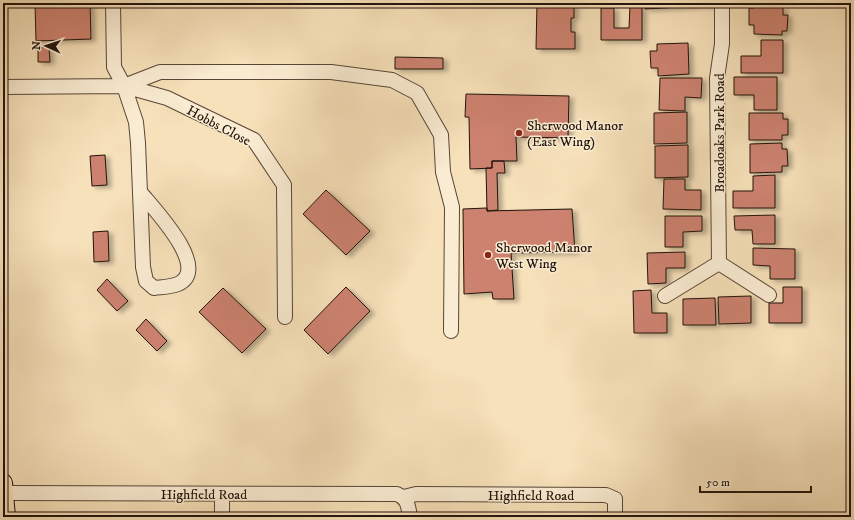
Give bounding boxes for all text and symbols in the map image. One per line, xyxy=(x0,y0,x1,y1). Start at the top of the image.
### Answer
north arrow xyxy=(26,26,66,66)
text: N xyxy=(30,41,44,50)
street label: Broadoaks Park Road xyxy=(711,73,729,193)
street label: Hobbs Close xyxy=(183,102,254,150)
place label: Sherwood Manor (East Wing) xyxy=(527,117,624,151)
marker: Sherwood Manor (East Wing) xyxy=(514,128,524,138)
place label: Sherwood Manor West Wing xyxy=(495,239,593,273)
marker: Sherwood Manor West Wing xyxy=(483,250,493,260)
scale bar xyxy=(700,468,811,494)
text: 50 m xyxy=(706,475,730,490)
street label: Highfield Road xyxy=(161,486,247,504)
street label: Highfield Road xyxy=(488,487,574,505)

